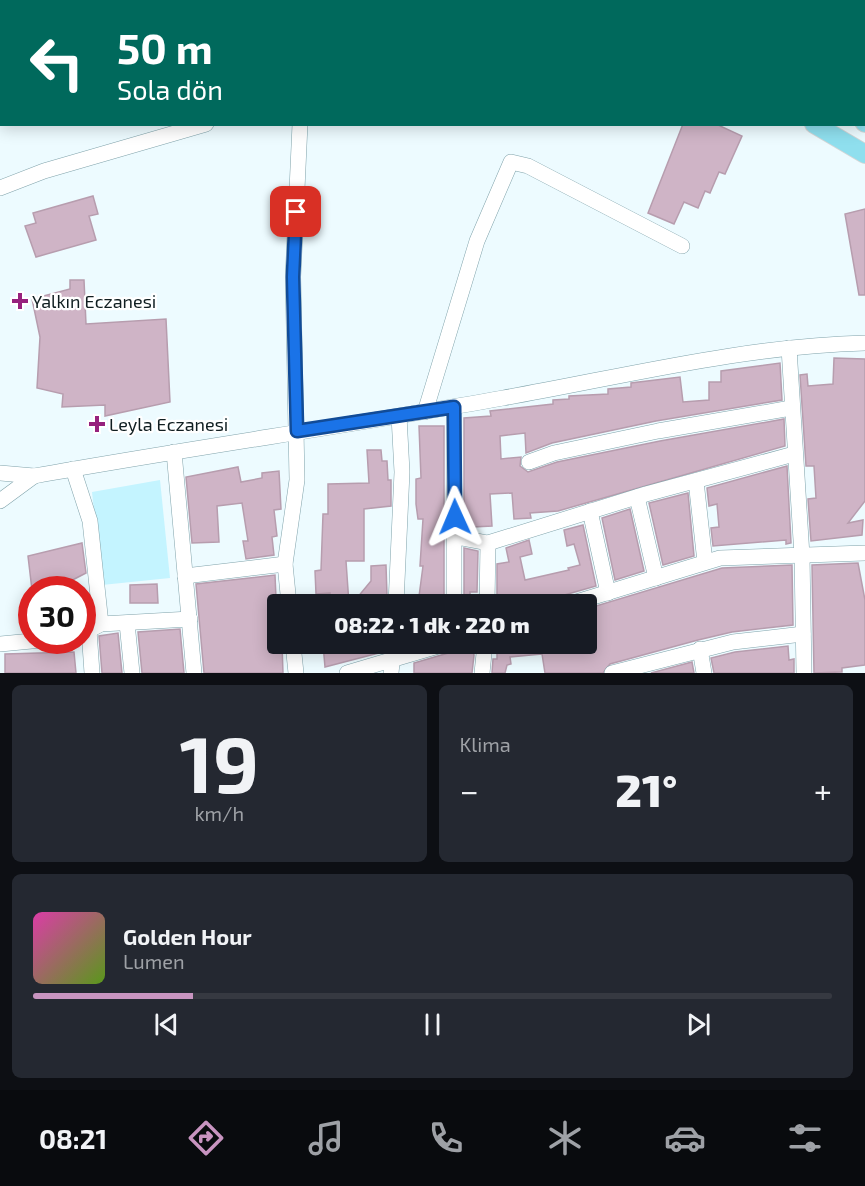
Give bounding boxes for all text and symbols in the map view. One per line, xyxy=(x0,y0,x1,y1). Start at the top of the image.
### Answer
text: 50 m xyxy=(117,22,213,72)
icon: left xyxy=(18,24,96,102)
text: Sola dön xyxy=(117,73,223,105)
pin xyxy=(270,186,321,237)
icon: arrive xyxy=(279,195,312,228)
place label: Yalkın Eczanesi xyxy=(32,290,156,312)
marker: Yalkın Eczanesi xyxy=(13,294,27,308)
place label: Leyla Eczanesi xyxy=(109,413,228,435)
marker: Leyla Eczanesi xyxy=(90,417,104,431)
position arrow xyxy=(423,485,487,549)
speed limit sign: 30 xyxy=(18,576,96,654)
text: 08:22 · 1 dk · 220 m xyxy=(334,611,530,637)
text: 19 xyxy=(179,715,259,809)
text: Klima xyxy=(460,732,511,756)
text: 21° xyxy=(615,762,677,816)
text: − xyxy=(460,770,479,810)
text: + xyxy=(814,770,832,810)
text: km/h xyxy=(194,801,244,825)
text: Golden Hour xyxy=(123,923,252,949)
text: Lumen xyxy=(123,949,185,973)
icon: previous xyxy=(150,1008,183,1041)
icon: pause xyxy=(416,1008,449,1041)
icon: next xyxy=(682,1008,715,1041)
icon: directions xyxy=(185,1117,227,1159)
icon: music xyxy=(305,1117,347,1159)
icon: phone xyxy=(425,1117,467,1159)
icon: climate xyxy=(544,1117,586,1159)
icon: car xyxy=(664,1117,706,1159)
icon: filters xyxy=(784,1117,826,1159)
text: 08:21 xyxy=(39,1122,107,1154)

